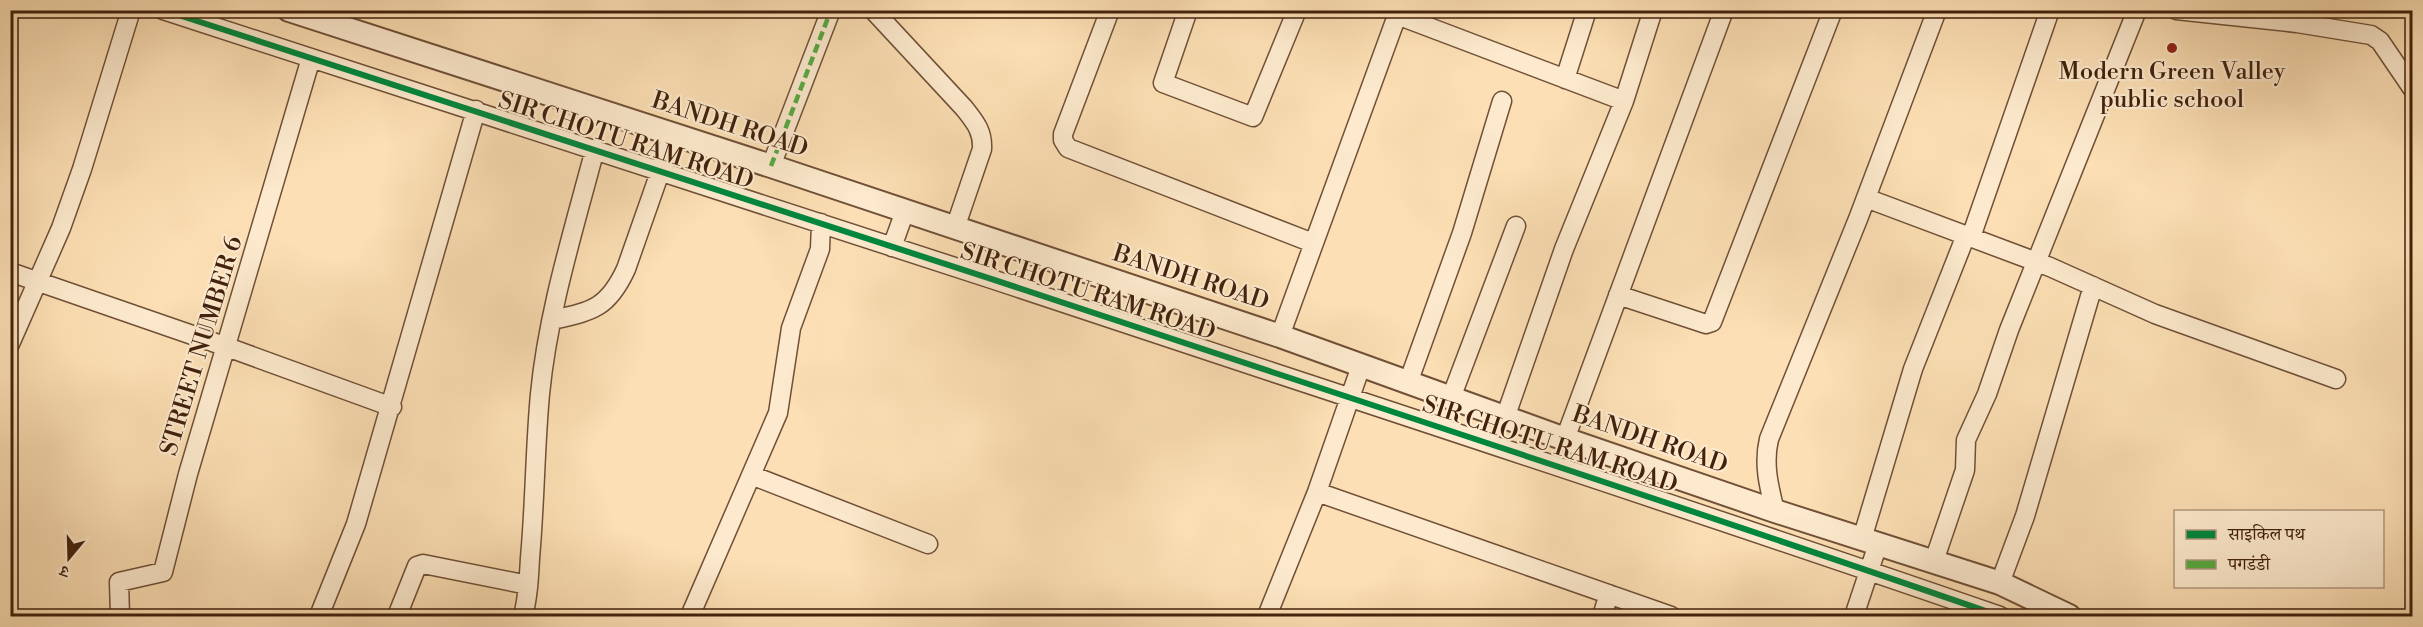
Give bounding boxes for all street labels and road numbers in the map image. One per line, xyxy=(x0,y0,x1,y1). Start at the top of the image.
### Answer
street label: BANDH ROAD xyxy=(647,85,812,164)
street label: SIR CHOTU RAM ROAD xyxy=(495,86,757,196)
street label: STREET NUMBER 6 xyxy=(154,233,250,459)
street label: SIR CHOTU RAM ROAD xyxy=(957,237,1219,347)
street label: BANDH ROAD xyxy=(1108,238,1273,317)
street label: SIR CHOTU RAM ROAD xyxy=(1419,390,1681,500)
street label: BANDH ROAD xyxy=(1567,399,1732,481)

